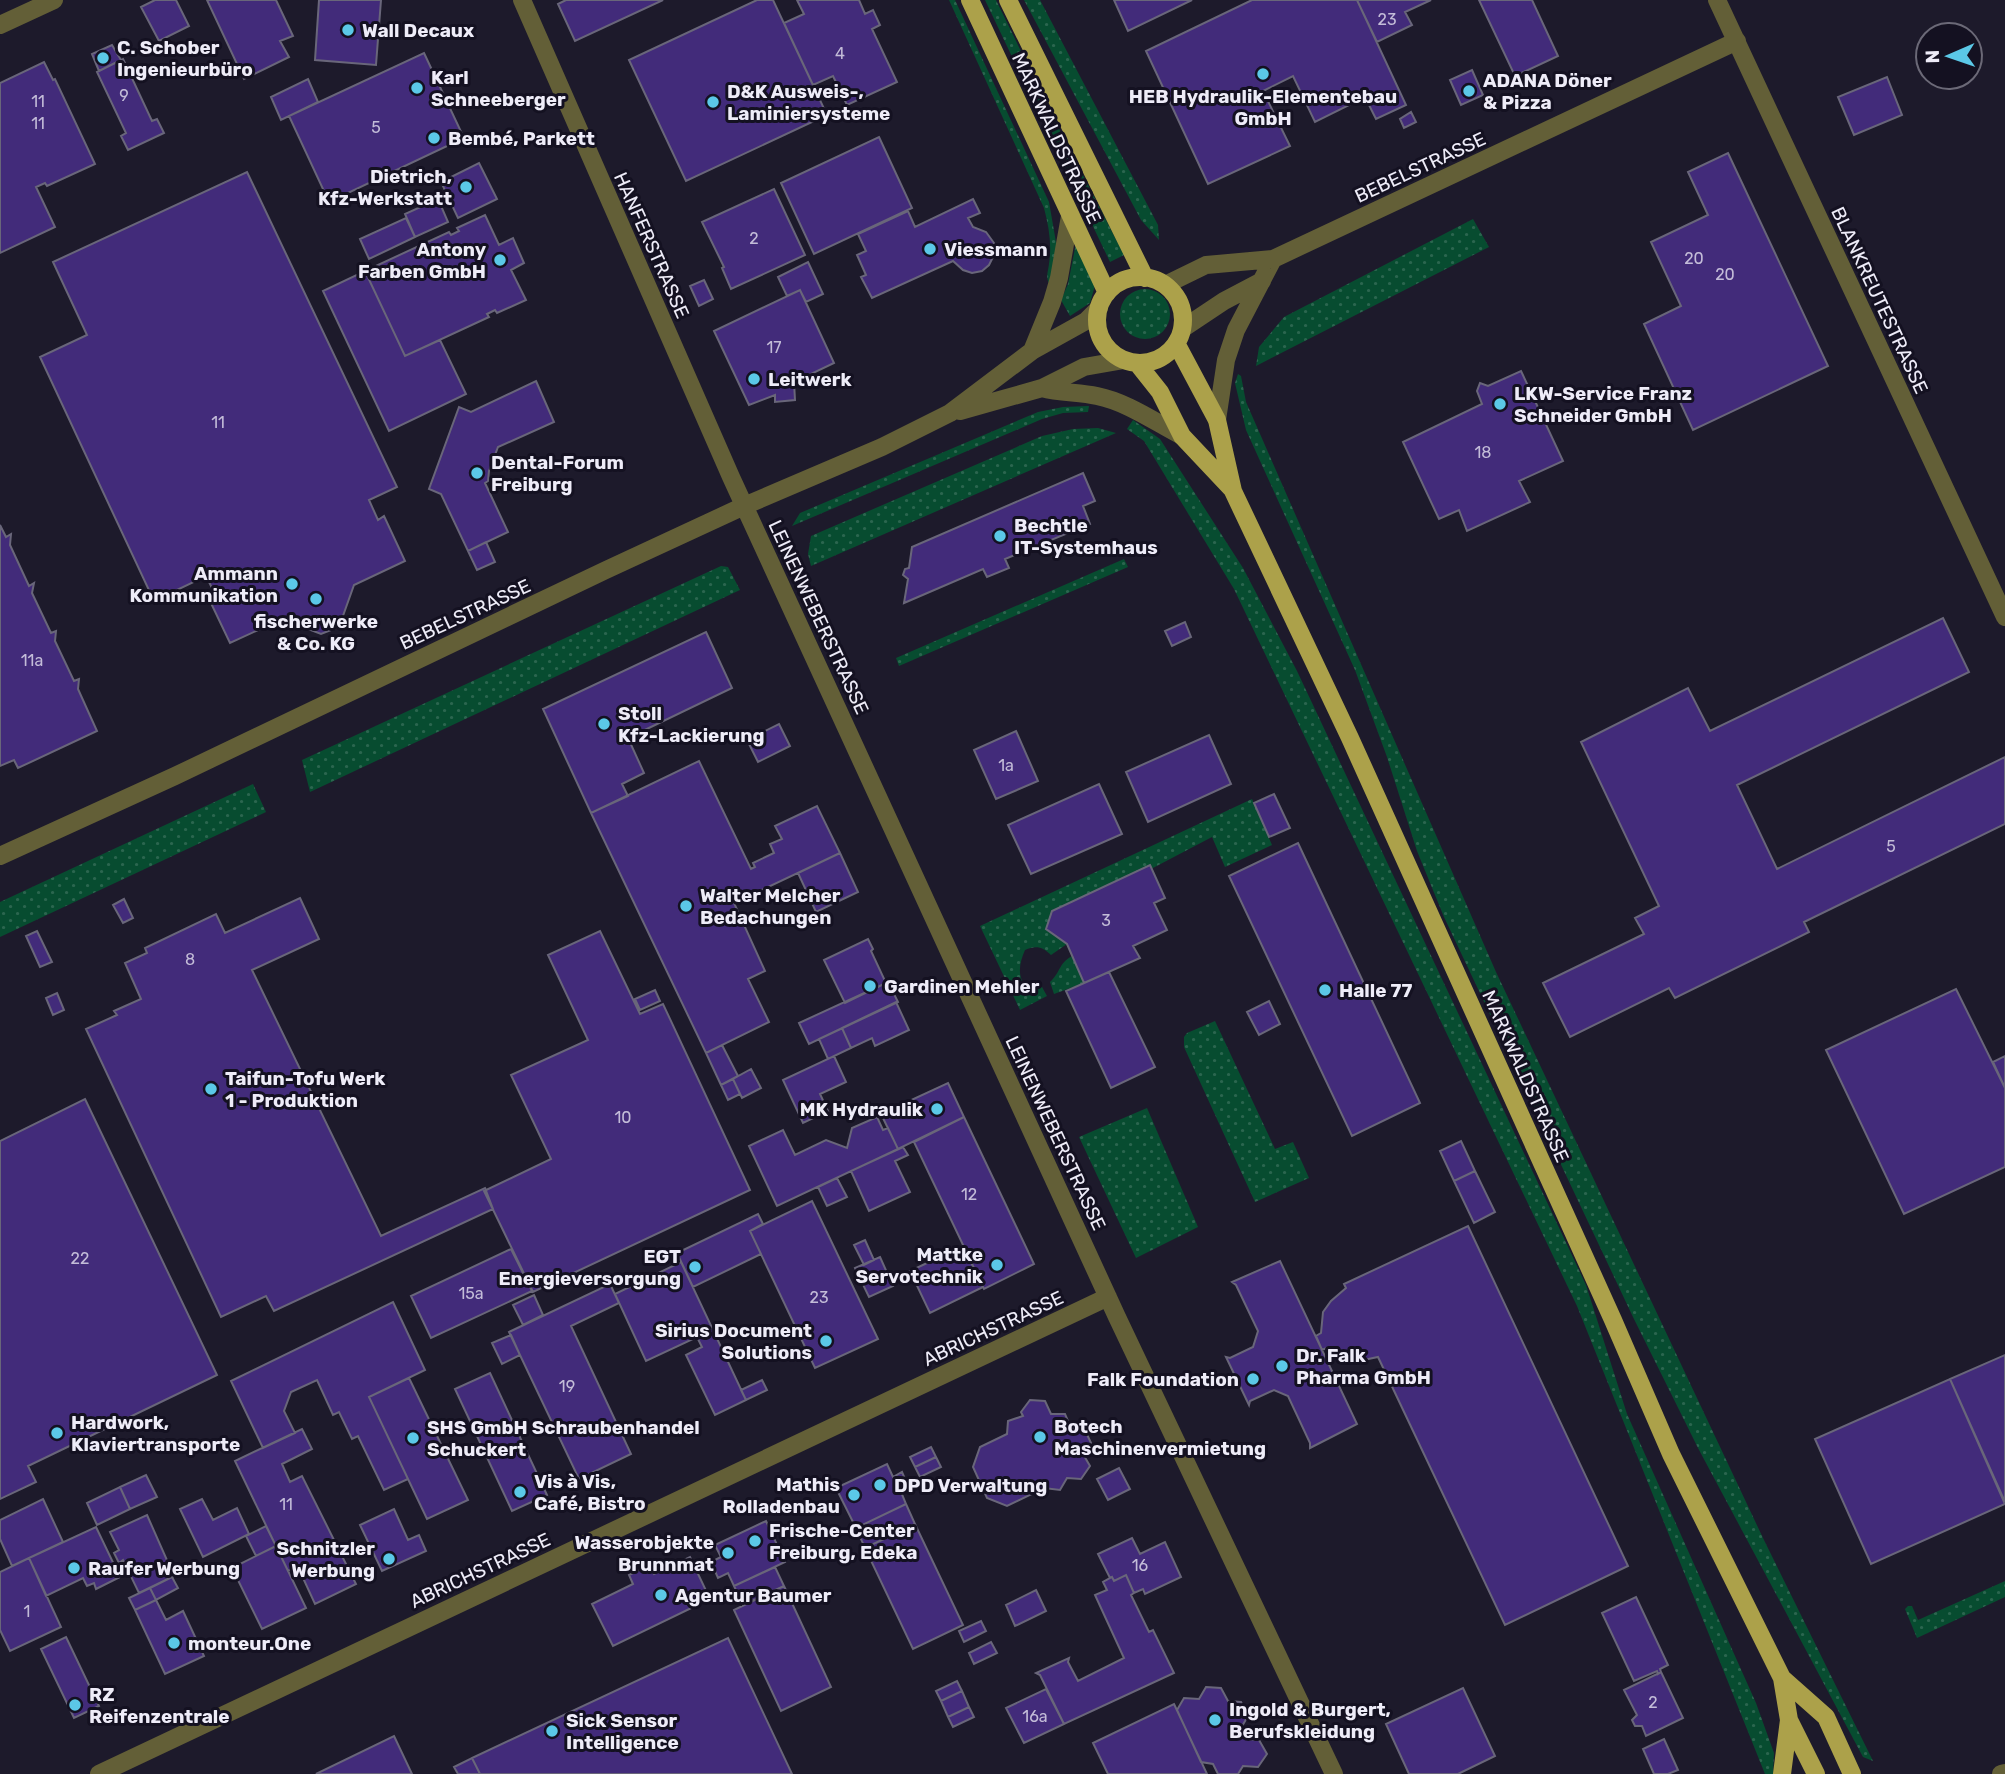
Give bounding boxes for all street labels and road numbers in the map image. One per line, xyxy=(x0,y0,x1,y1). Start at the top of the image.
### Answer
street label: MARKWALDSTRASSE xyxy=(1007,49,1106,227)
street label: BEBELSTRASSE xyxy=(1351,127,1489,208)
street label: HANFERSTRASSE xyxy=(609,169,694,322)
street label: BLANKREUTESTRASSE xyxy=(1826,203,1933,397)
street label: LEINENWEBERSTRASSE xyxy=(763,517,874,718)
street label: BEBELSTRASSE xyxy=(396,574,534,655)
street label: MARKWALDSTRASSE xyxy=(1477,987,1574,1166)
street label: LEINENWEBERSTRASSE xyxy=(1000,1033,1111,1234)
street label: ABRICHSTRASSE xyxy=(919,1286,1067,1371)
street label: ABRICHSTRASSE xyxy=(406,1528,554,1613)

